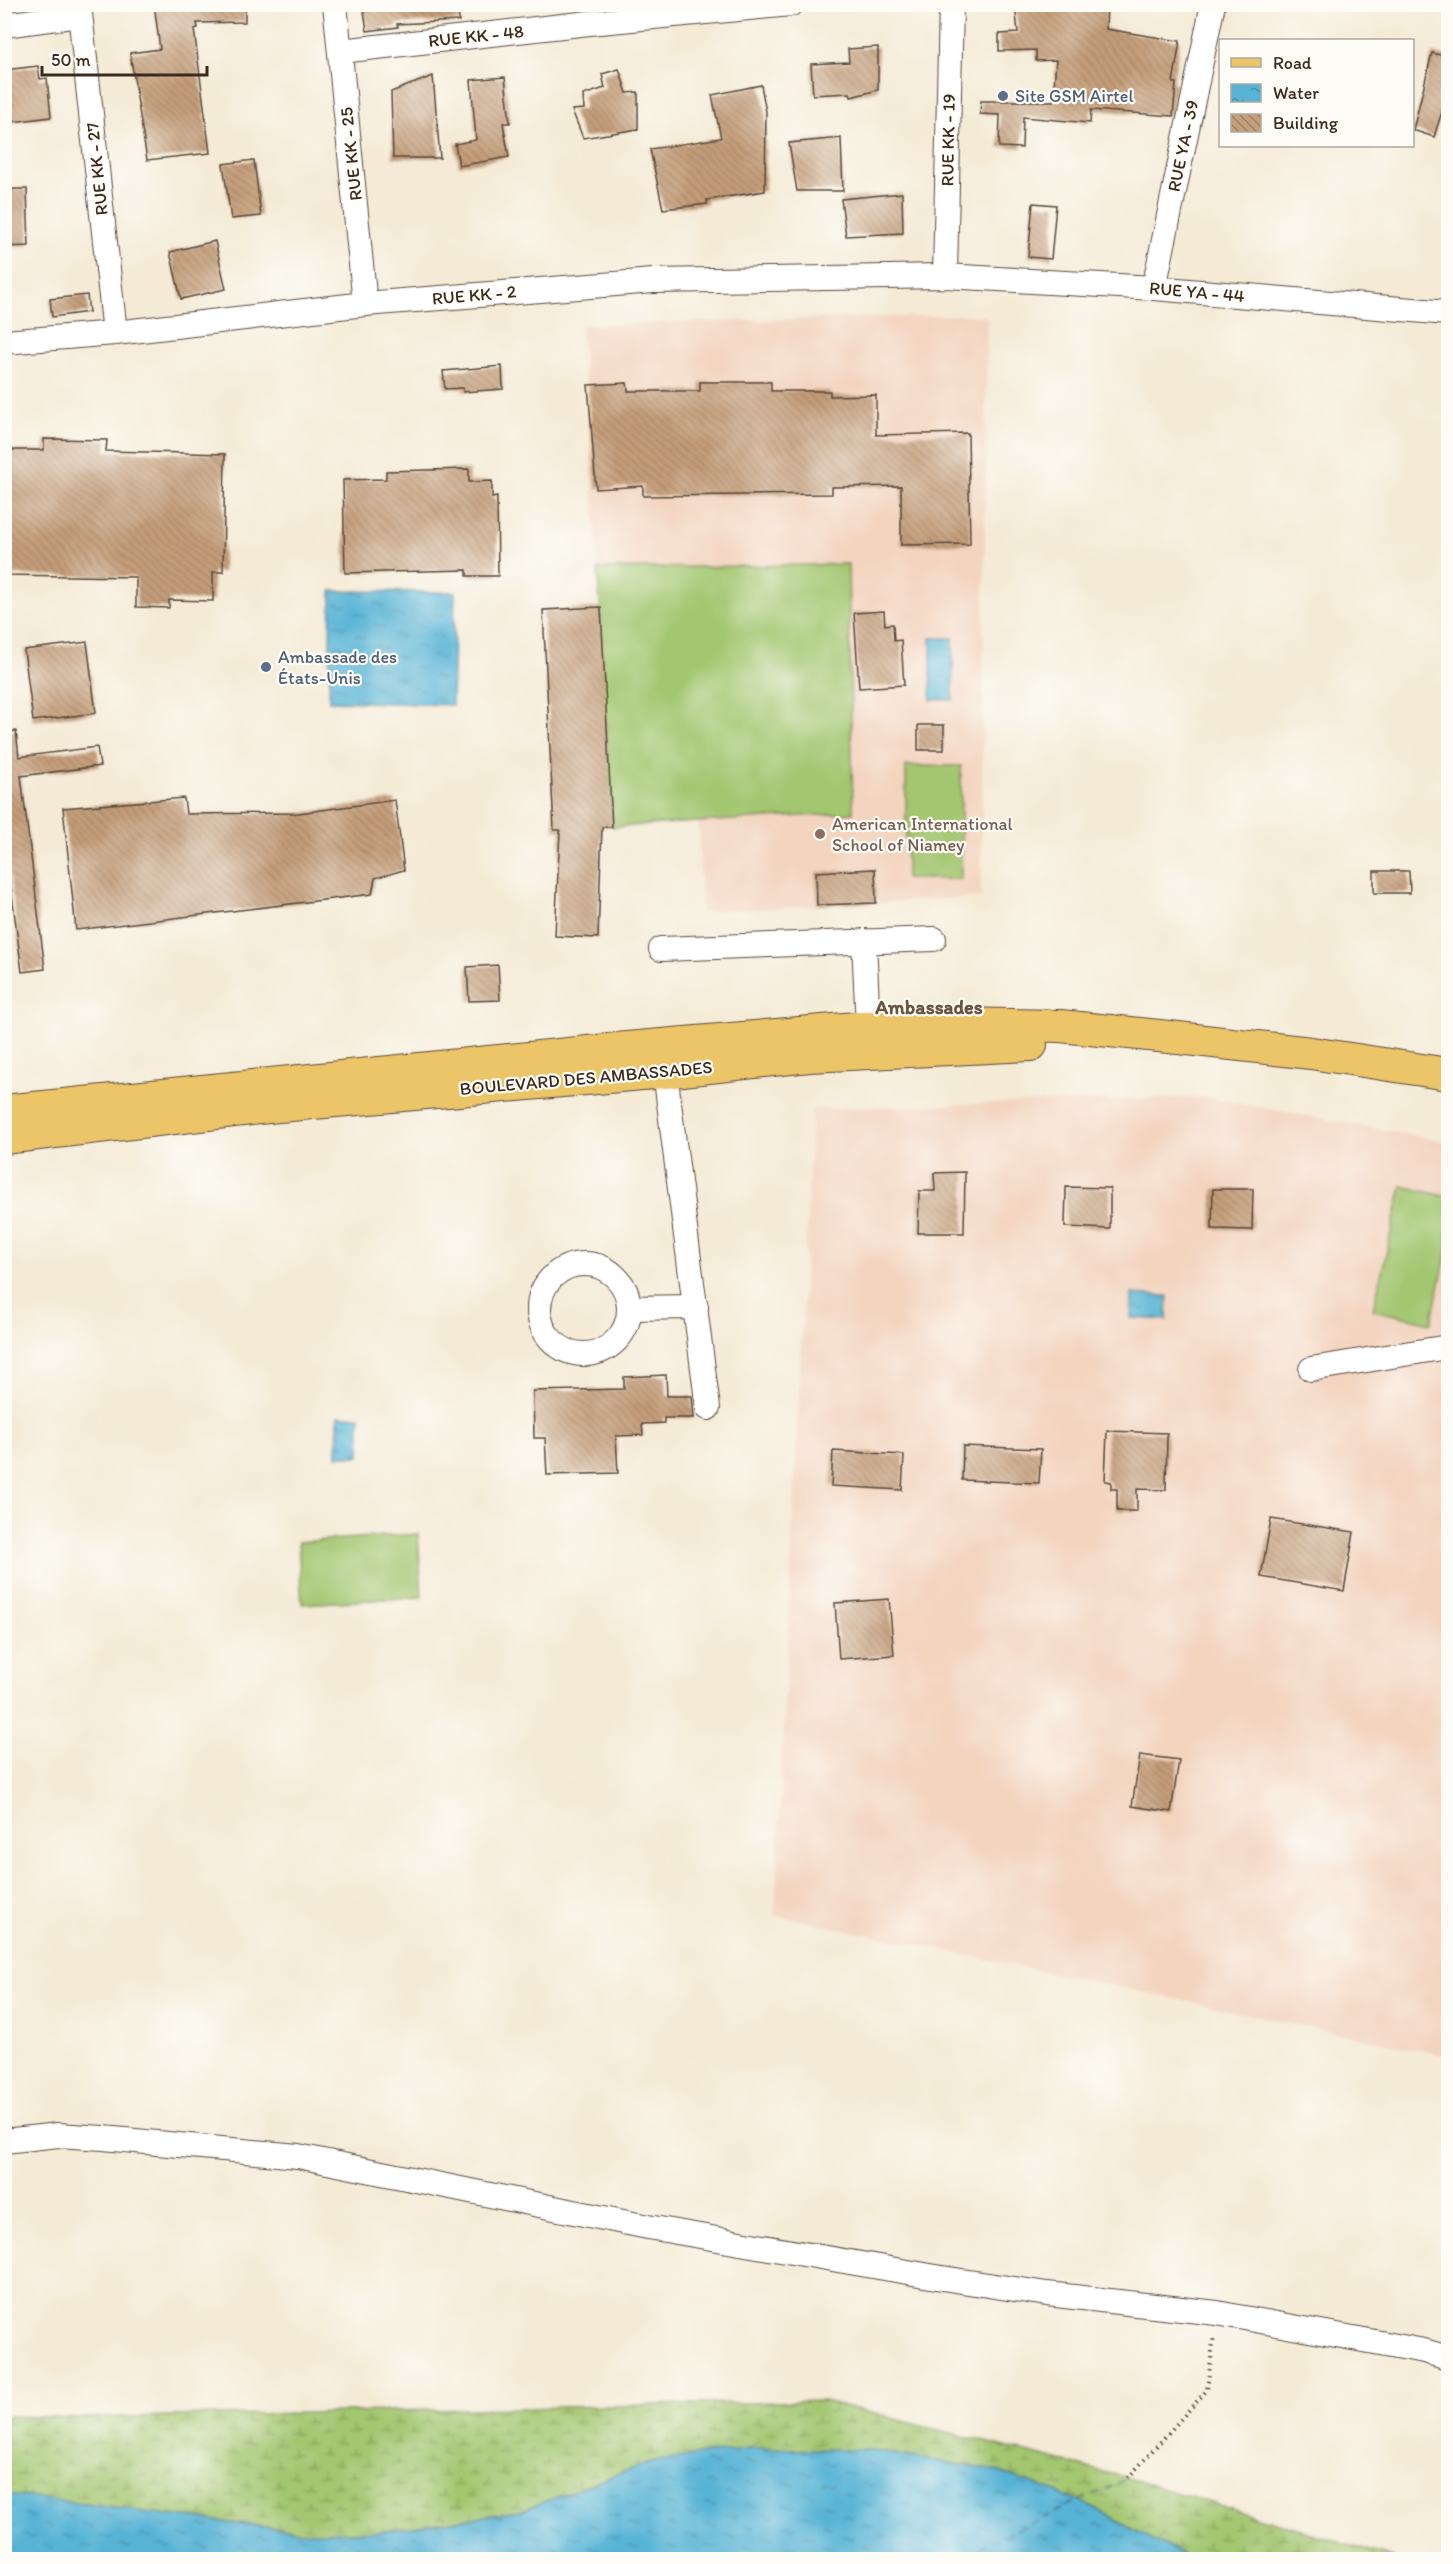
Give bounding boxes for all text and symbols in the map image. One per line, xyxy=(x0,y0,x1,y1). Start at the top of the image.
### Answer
street label: RUE KK - 48 xyxy=(427,20,525,52)
scale bar xyxy=(42,39,207,77)
legend xyxy=(1219,39,1414,147)
text: 50 m xyxy=(51,49,91,71)
text: Road xyxy=(1273,52,1312,74)
text: Water xyxy=(1273,82,1319,104)
place label: Site GSM Airtel xyxy=(1015,85,1133,107)
marker: Site GSM Airtel xyxy=(996,89,1010,103)
street label: RUE KK - 19 xyxy=(936,93,960,187)
street label: RUE YA - 39 xyxy=(1163,98,1203,194)
street label: RUE KK - 25 xyxy=(335,106,367,202)
text: Building xyxy=(1273,112,1339,134)
street label: RUE KK - 27 xyxy=(81,121,113,217)
street label: RUE YA - 44 xyxy=(1148,277,1246,307)
street label: RUE KK - 2 xyxy=(431,280,518,310)
place label: Ambassade des États-Unis xyxy=(278,646,397,689)
marker: Ambassade des États-Unis xyxy=(259,660,273,674)
place label: American International School of Niamey xyxy=(832,813,1013,856)
marker: American International School of Niamey xyxy=(813,827,827,841)
district label: Ambassades xyxy=(874,995,983,1019)
street label: BOULEVARD DES AMBASSADES xyxy=(459,1056,713,1100)

